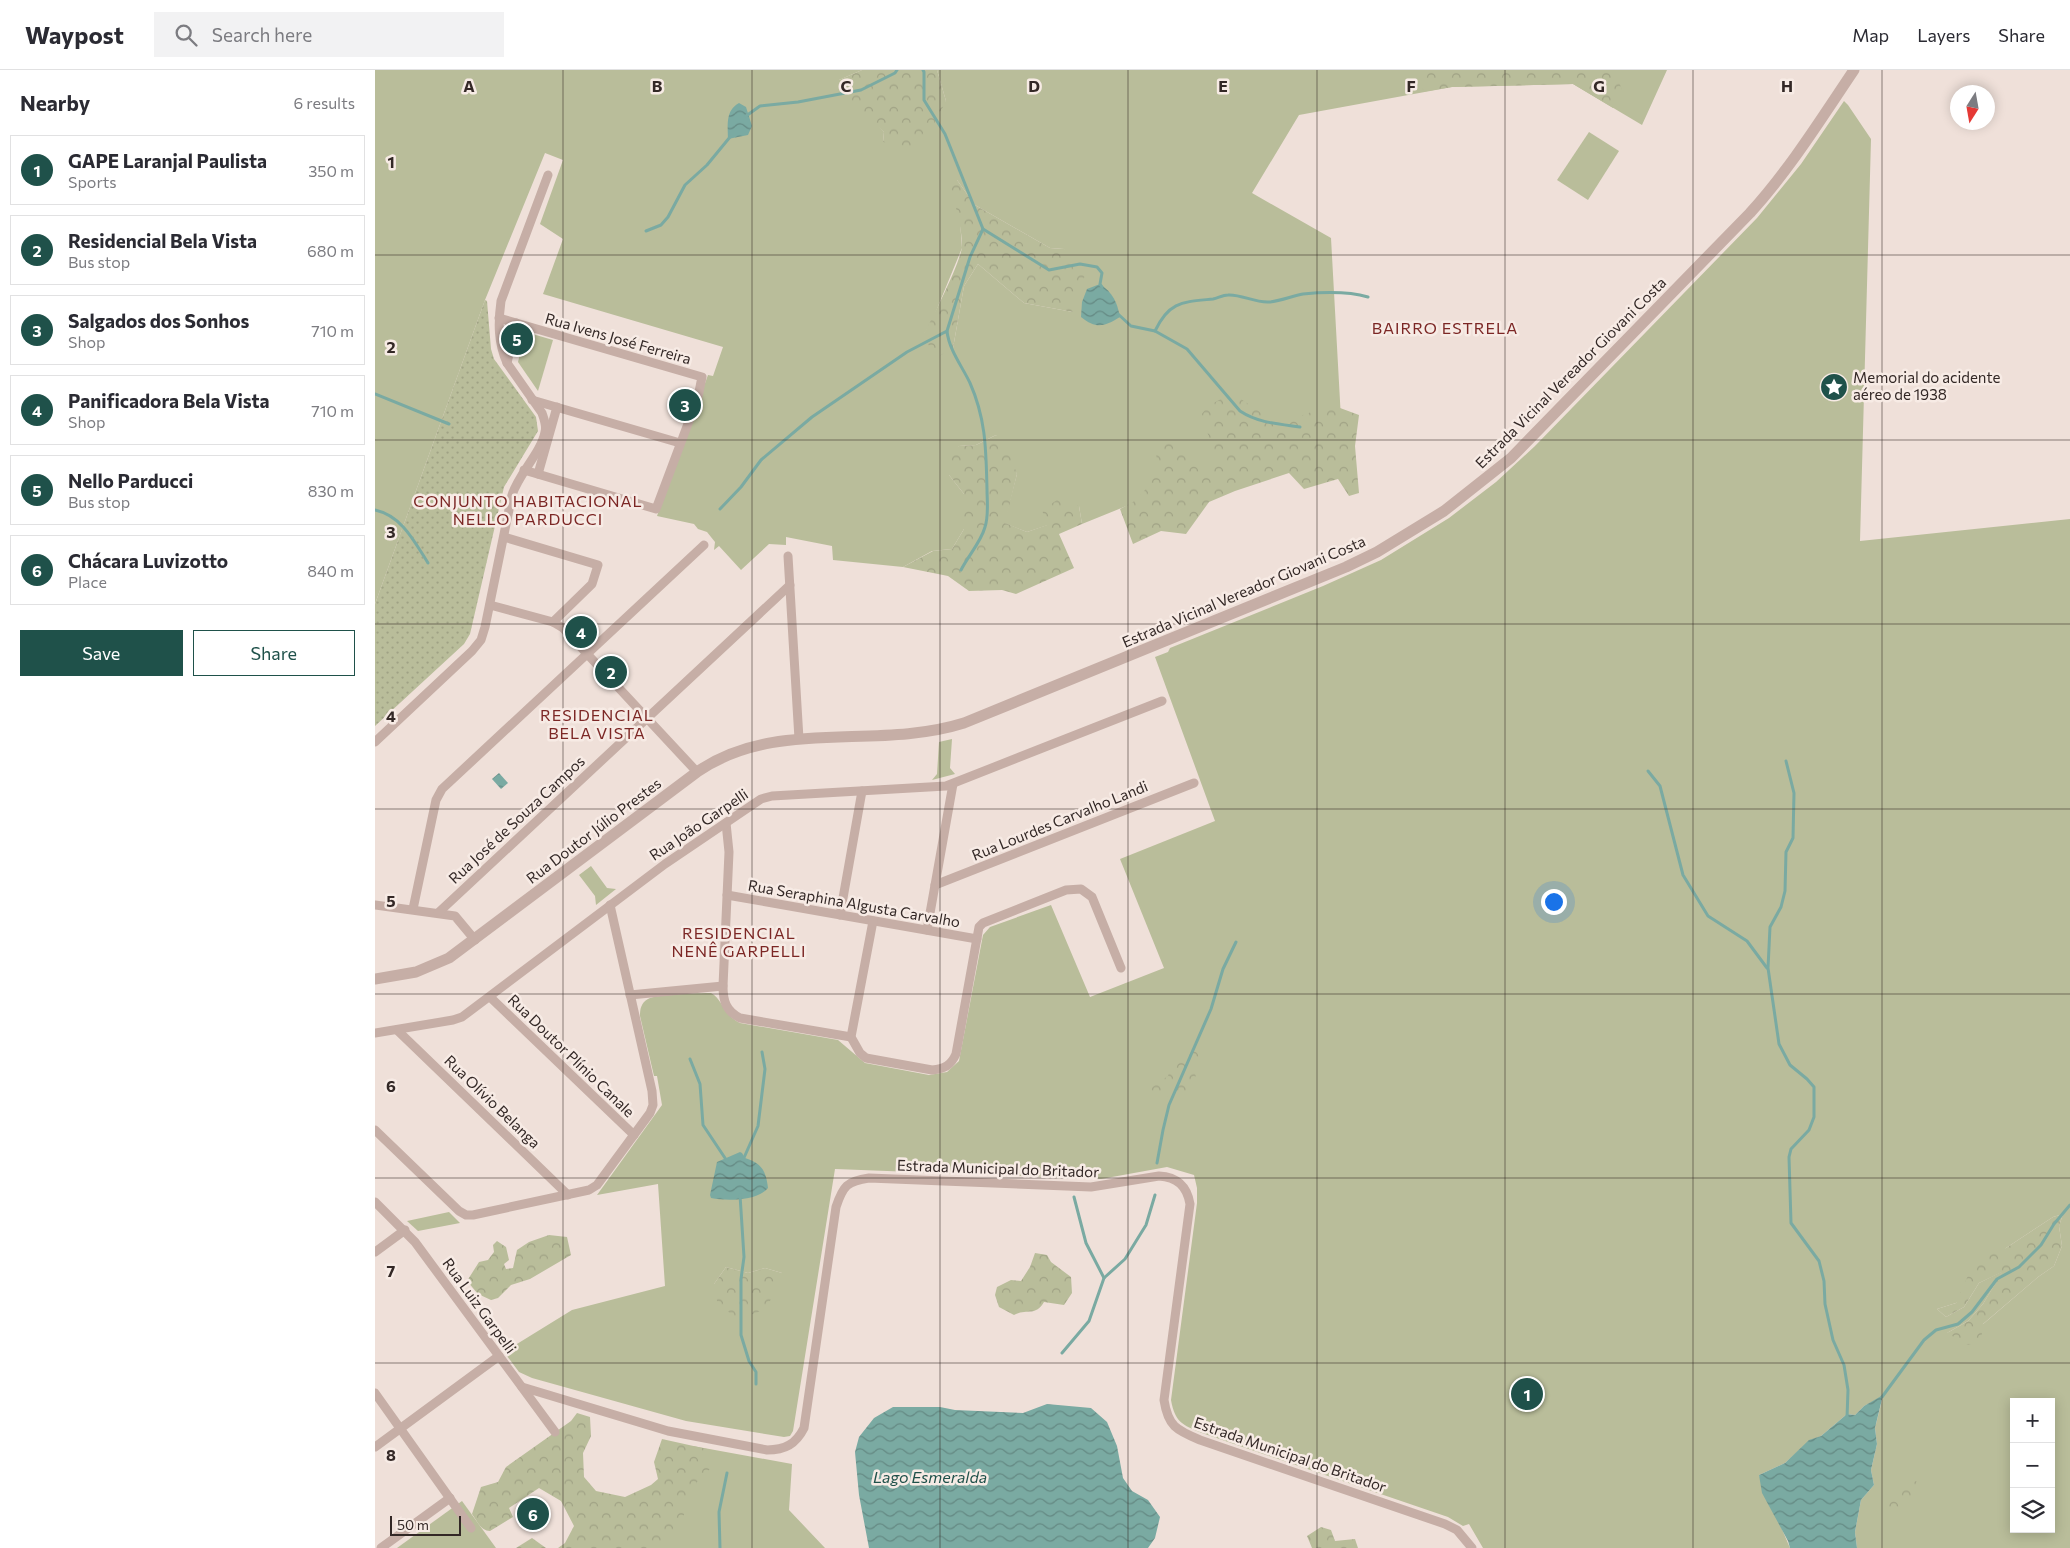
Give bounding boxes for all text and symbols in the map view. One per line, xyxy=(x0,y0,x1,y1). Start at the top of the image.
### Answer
search box xyxy=(154,12,504,57)
text: Waypost xyxy=(25,20,124,49)
icon: search xyxy=(172,21,200,49)
text: Search here xyxy=(212,23,312,46)
text: Map xyxy=(1852,24,1889,46)
text: Layers xyxy=(1917,24,1970,46)
text: Share xyxy=(1998,24,2045,46)
text: A xyxy=(463,76,475,95)
text: B xyxy=(652,76,663,95)
text: C xyxy=(841,76,852,95)
text: D xyxy=(1028,76,1040,95)
text: E xyxy=(1218,76,1228,95)
text: F xyxy=(1406,76,1416,95)
text: G xyxy=(1593,76,1605,95)
text: H xyxy=(1781,76,1793,95)
north arrow xyxy=(1950,85,1995,130)
text: Nearby xyxy=(20,90,90,115)
text: 6 results xyxy=(294,93,355,112)
text: GAPE Laranjal Paulista xyxy=(68,149,267,172)
text: 1 xyxy=(387,152,395,171)
text: 1 xyxy=(33,161,41,180)
text: 350 m xyxy=(308,161,354,180)
text: Sports xyxy=(68,172,117,191)
text: Residencial Bela Vista xyxy=(68,229,257,252)
text: 2 xyxy=(32,241,42,260)
text: 680 m xyxy=(307,241,354,260)
text: Bus stop xyxy=(68,252,130,271)
street label: Estrada Vicinal Vereador Giovani Costa xyxy=(1471,273,1670,472)
text: Salgados dos Sonhos xyxy=(68,309,249,332)
street label: Rua Ivens José Ferreira xyxy=(543,309,693,368)
district label: BAIRRO ESTRELA xyxy=(1372,318,1518,337)
pin: 5 xyxy=(501,320,533,358)
text: 3 xyxy=(32,321,42,340)
text: 710 m xyxy=(311,321,354,340)
text: Shop xyxy=(68,332,106,351)
text: 2 xyxy=(386,337,396,356)
place label: Memorial do acidente aéreo de 1938 xyxy=(1853,368,2000,403)
place icon: Memorial do acidente aéreo de 1938 xyxy=(1819,372,1849,402)
pin: 3 xyxy=(669,386,701,424)
text: Panificadora Bela Vista xyxy=(68,389,270,412)
text: 4 xyxy=(32,401,42,420)
text: 710 m xyxy=(311,401,354,420)
text: Shop xyxy=(68,412,106,431)
text: Nello Parducci xyxy=(68,469,193,492)
text: 5 xyxy=(32,481,42,500)
text: 830 m xyxy=(308,481,354,500)
district label: CONJUNTO HABITACIONAL NELLO PARDUCCI xyxy=(413,491,643,528)
text: Bus stop xyxy=(68,492,130,511)
text: 3 xyxy=(386,522,396,541)
street label: Estrada Vicinal Vereador Giovani Costa xyxy=(1119,531,1368,651)
text: Chácara Luvizotto xyxy=(68,549,228,572)
text: 6 xyxy=(32,561,42,580)
text: 840 m xyxy=(307,561,354,580)
text: Place xyxy=(68,572,107,591)
pin: 4 xyxy=(565,613,597,651)
button: Save xyxy=(20,630,183,676)
button: Share xyxy=(193,630,355,676)
pin: 2 xyxy=(595,653,627,691)
district label: RESIDENCIAL BELA VISTA xyxy=(540,705,654,742)
text: 4 xyxy=(386,706,396,725)
street label: Rua José de Souza Campos xyxy=(445,751,588,887)
street label: Rua Doutor Júlio Prestes xyxy=(522,774,665,887)
street label: Rua Lourdes Carvalho Landi xyxy=(969,776,1150,864)
street label: Rua João Garpelli xyxy=(646,785,751,864)
street label: Rua Seraphina Algusta Carvalho xyxy=(747,875,962,931)
your location xyxy=(1541,889,1567,915)
text: 5 xyxy=(386,891,396,910)
district label: RESIDENCIAL NENÊ GARPELLI xyxy=(672,923,807,960)
street label: Rua Doutor Plínio Canale xyxy=(505,990,639,1120)
street label: Rua Olívio Belanga xyxy=(441,1051,544,1152)
text: 6 xyxy=(386,1076,396,1095)
street label: Estrada Municipal do Britador xyxy=(897,1155,1099,1181)
street label: Rua Luiz Garpelli xyxy=(439,1254,520,1357)
text: 7 xyxy=(387,1261,396,1280)
pin: 1 xyxy=(1511,1375,1543,1413)
map controls xyxy=(2010,1398,2055,1533)
button: + xyxy=(2010,1398,2055,1443)
street label: Estrada Municipal do Britador xyxy=(1192,1413,1389,1496)
button: − xyxy=(2010,1443,2055,1488)
text: 8 xyxy=(386,1445,396,1464)
water label: Lago Esmeralda xyxy=(873,1467,987,1486)
button: layers xyxy=(2010,1488,2055,1533)
pin: 6 xyxy=(517,1495,549,1533)
scale bar xyxy=(390,1513,461,1536)
text: 50 m xyxy=(397,1516,429,1533)

